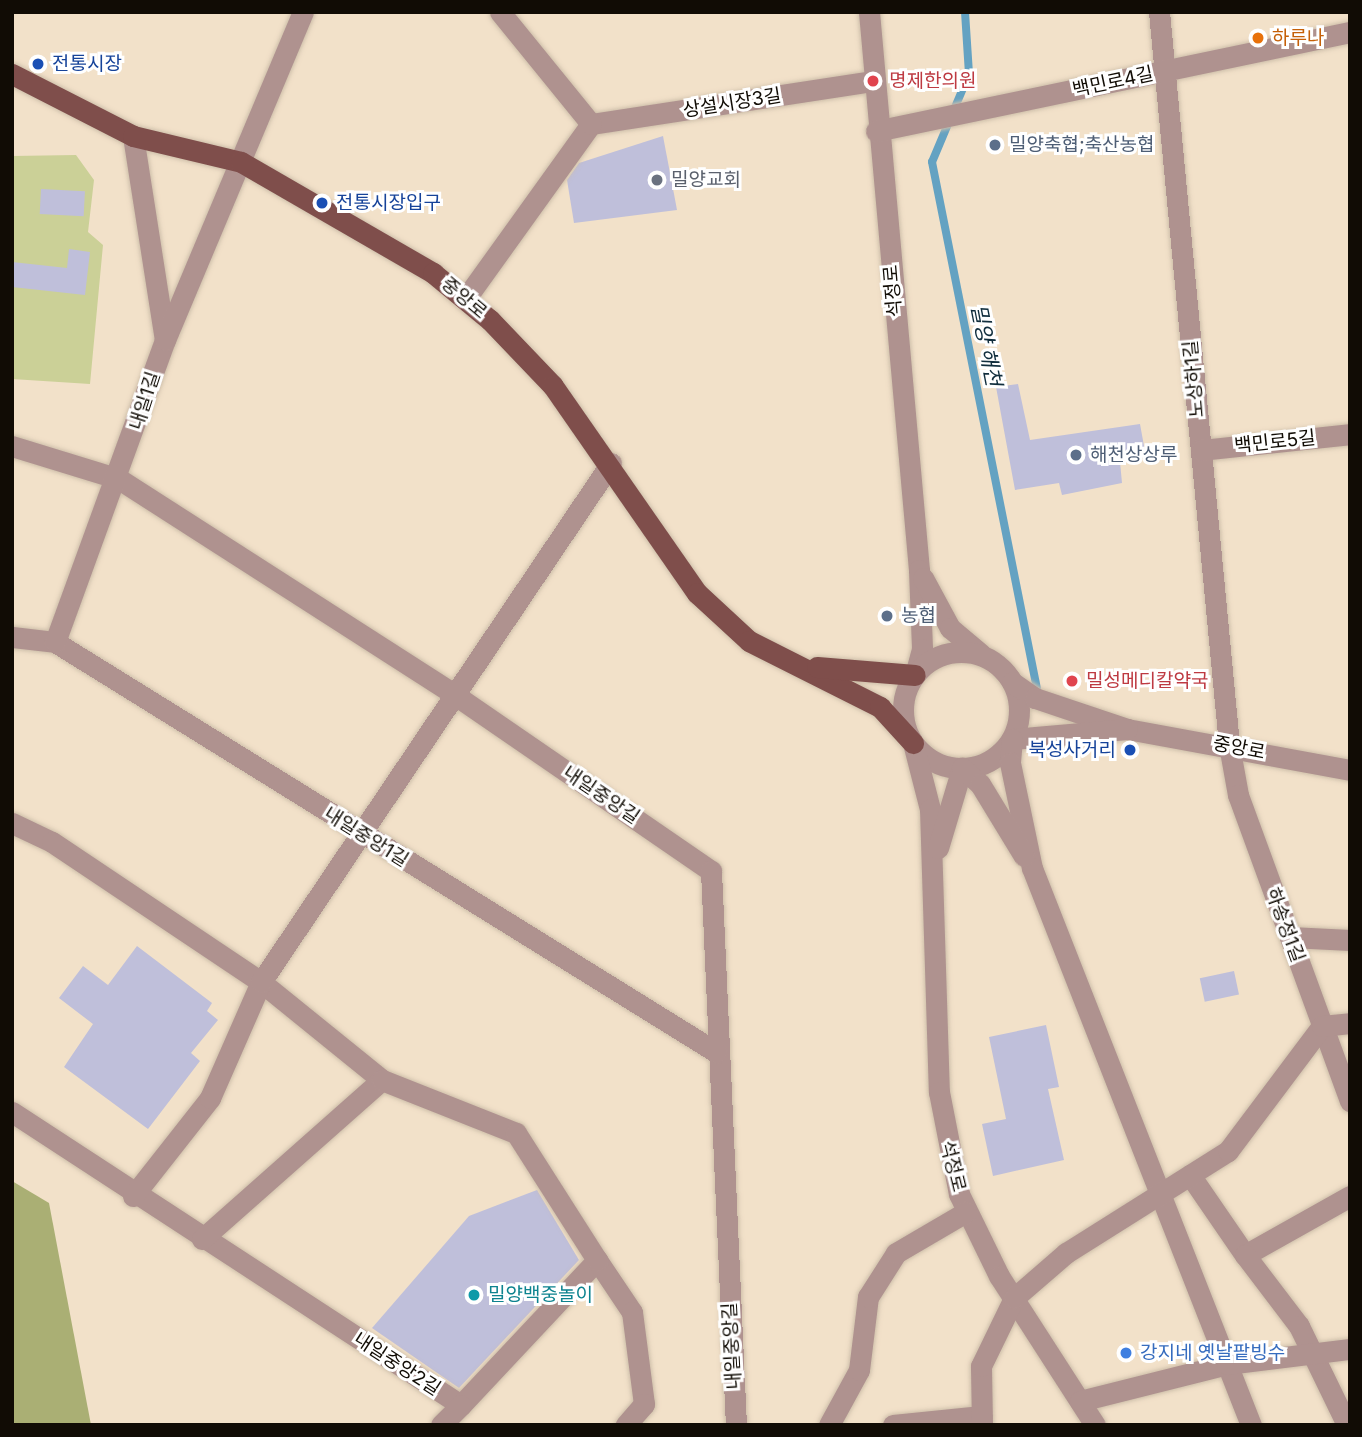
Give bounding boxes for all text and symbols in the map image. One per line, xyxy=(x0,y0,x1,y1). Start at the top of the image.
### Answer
place label: 하루나 xyxy=(1272,27,1324,49)
marker: 하루나 xyxy=(1250,30,1266,46)
place label: 전통시장 xyxy=(52,53,122,75)
marker: 전통시장 xyxy=(30,56,46,72)
street label: 백민로4길 xyxy=(1070,62,1156,102)
place label: 명제한의원 xyxy=(889,70,976,92)
marker: 명제한의원 xyxy=(863,71,883,91)
street label: 상설시장3길 xyxy=(681,84,783,122)
place label: 밀양축협;축산농협 xyxy=(1009,134,1155,156)
marker: 밀양축협;축산농협 xyxy=(987,137,1003,153)
place label: 밀양교회 xyxy=(671,169,741,191)
marker: 밀양교회 xyxy=(649,172,665,188)
place label: 전통시장입구 xyxy=(336,192,441,214)
marker: 전통시장입구 xyxy=(314,195,330,211)
street label: 석정로 xyxy=(879,264,907,318)
street label: 중앙로 xyxy=(437,272,491,324)
water label: 밀양 해천 xyxy=(966,302,1006,388)
street label: 노상하1길 xyxy=(1179,339,1209,419)
street label: 내일1길 xyxy=(125,369,165,433)
street label: 백민로5길 xyxy=(1233,426,1317,458)
place label: 해천상상루 xyxy=(1090,444,1177,466)
marker: 해천상상루 xyxy=(1068,447,1084,463)
place label: 농협 xyxy=(901,605,936,627)
marker: 농협 xyxy=(879,608,895,624)
place label: 밀성메디칼약국 xyxy=(1086,670,1208,692)
marker: 밀성메디칼약국 xyxy=(1064,673,1080,689)
street label: 중앙로 xyxy=(1211,732,1267,764)
place label: 북성사거리 xyxy=(1029,739,1116,761)
marker: 북성사거리 xyxy=(1122,742,1138,758)
street label: 내일중앙길 xyxy=(558,761,644,829)
street label: 내일중앙1길 xyxy=(320,802,412,872)
street label: 하송정1길 xyxy=(1261,885,1309,965)
street label: 석정로 xyxy=(936,1138,970,1194)
place label: 밀양백중놀이 xyxy=(488,1284,593,1306)
marker: 밀양백중놀이 xyxy=(466,1287,482,1303)
street label: 내일중앙길 xyxy=(718,1302,746,1390)
street label: 내일중앙2길 xyxy=(349,1327,445,1401)
place label: 강지네 옛날팥빙수 xyxy=(1140,1342,1285,1364)
marker: 강지네 옛날팥빙수 xyxy=(1118,1345,1134,1361)

